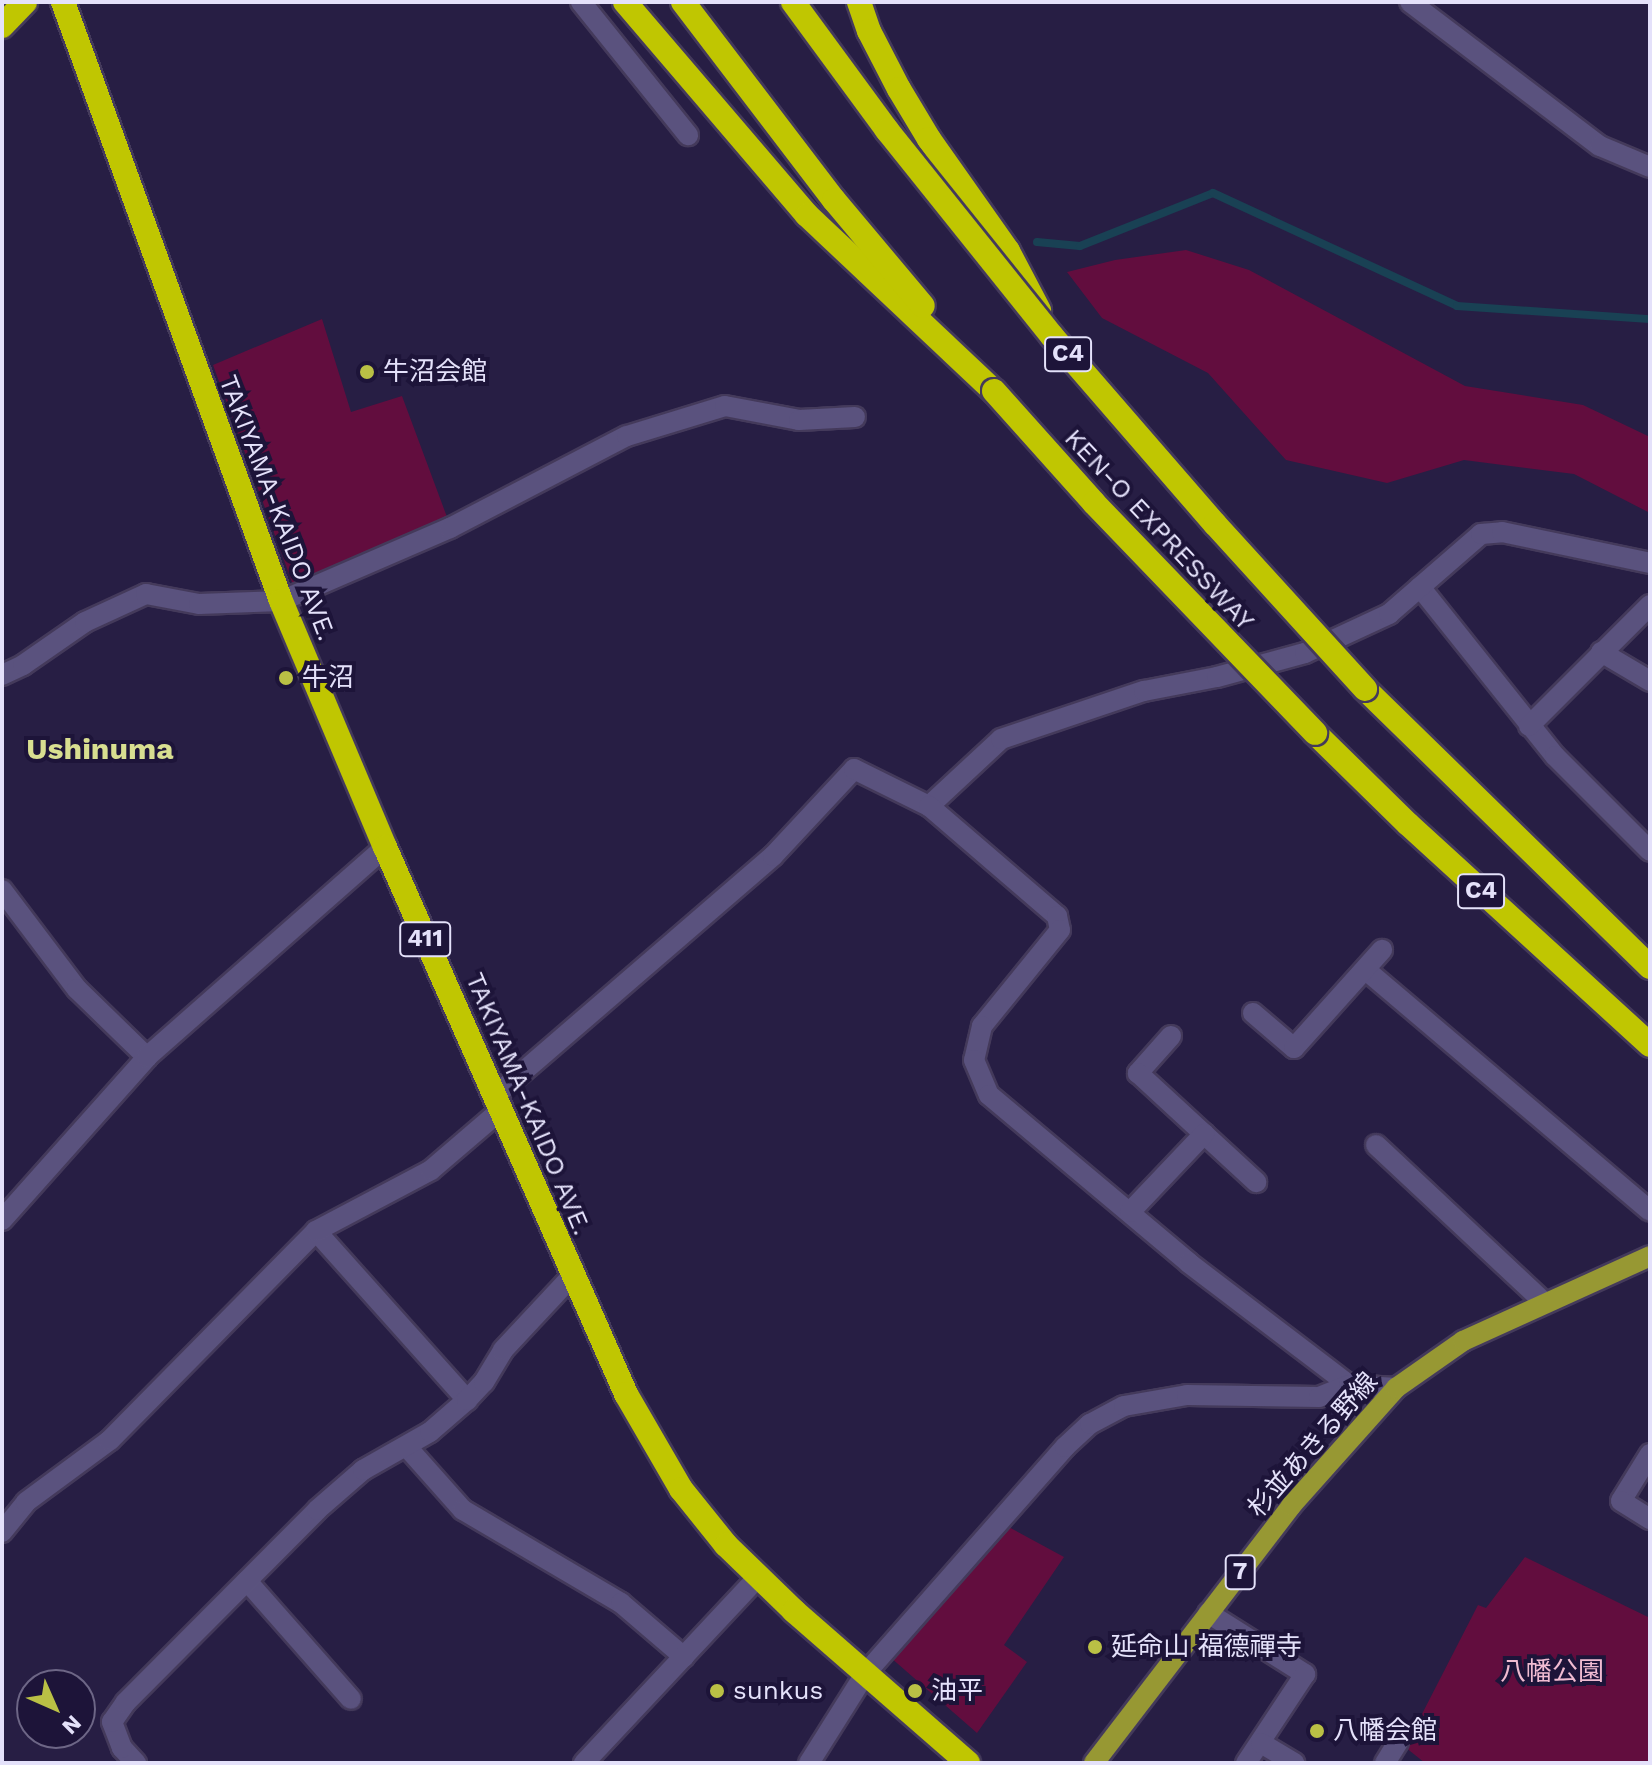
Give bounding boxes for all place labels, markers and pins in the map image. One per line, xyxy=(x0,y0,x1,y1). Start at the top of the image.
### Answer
place label: 牛沼会館 xyxy=(383,356,487,388)
marker: 牛沼会館 xyxy=(358,363,376,381)
place label: 牛沼 xyxy=(302,662,354,694)
marker: 牛沼 xyxy=(277,669,295,687)
place label: 延命山 福德禪寺 xyxy=(1111,1631,1302,1663)
marker: 延命山 福德禪寺 xyxy=(1086,1638,1104,1656)
place label: sunkus xyxy=(733,1675,823,1707)
place label: 油平 xyxy=(931,1675,983,1707)
marker: sunkus xyxy=(708,1682,726,1700)
marker: 油平 xyxy=(906,1682,924,1700)
place label: 八幡会館 xyxy=(1333,1715,1437,1747)
marker: 八幡会館 xyxy=(1308,1722,1326,1740)

